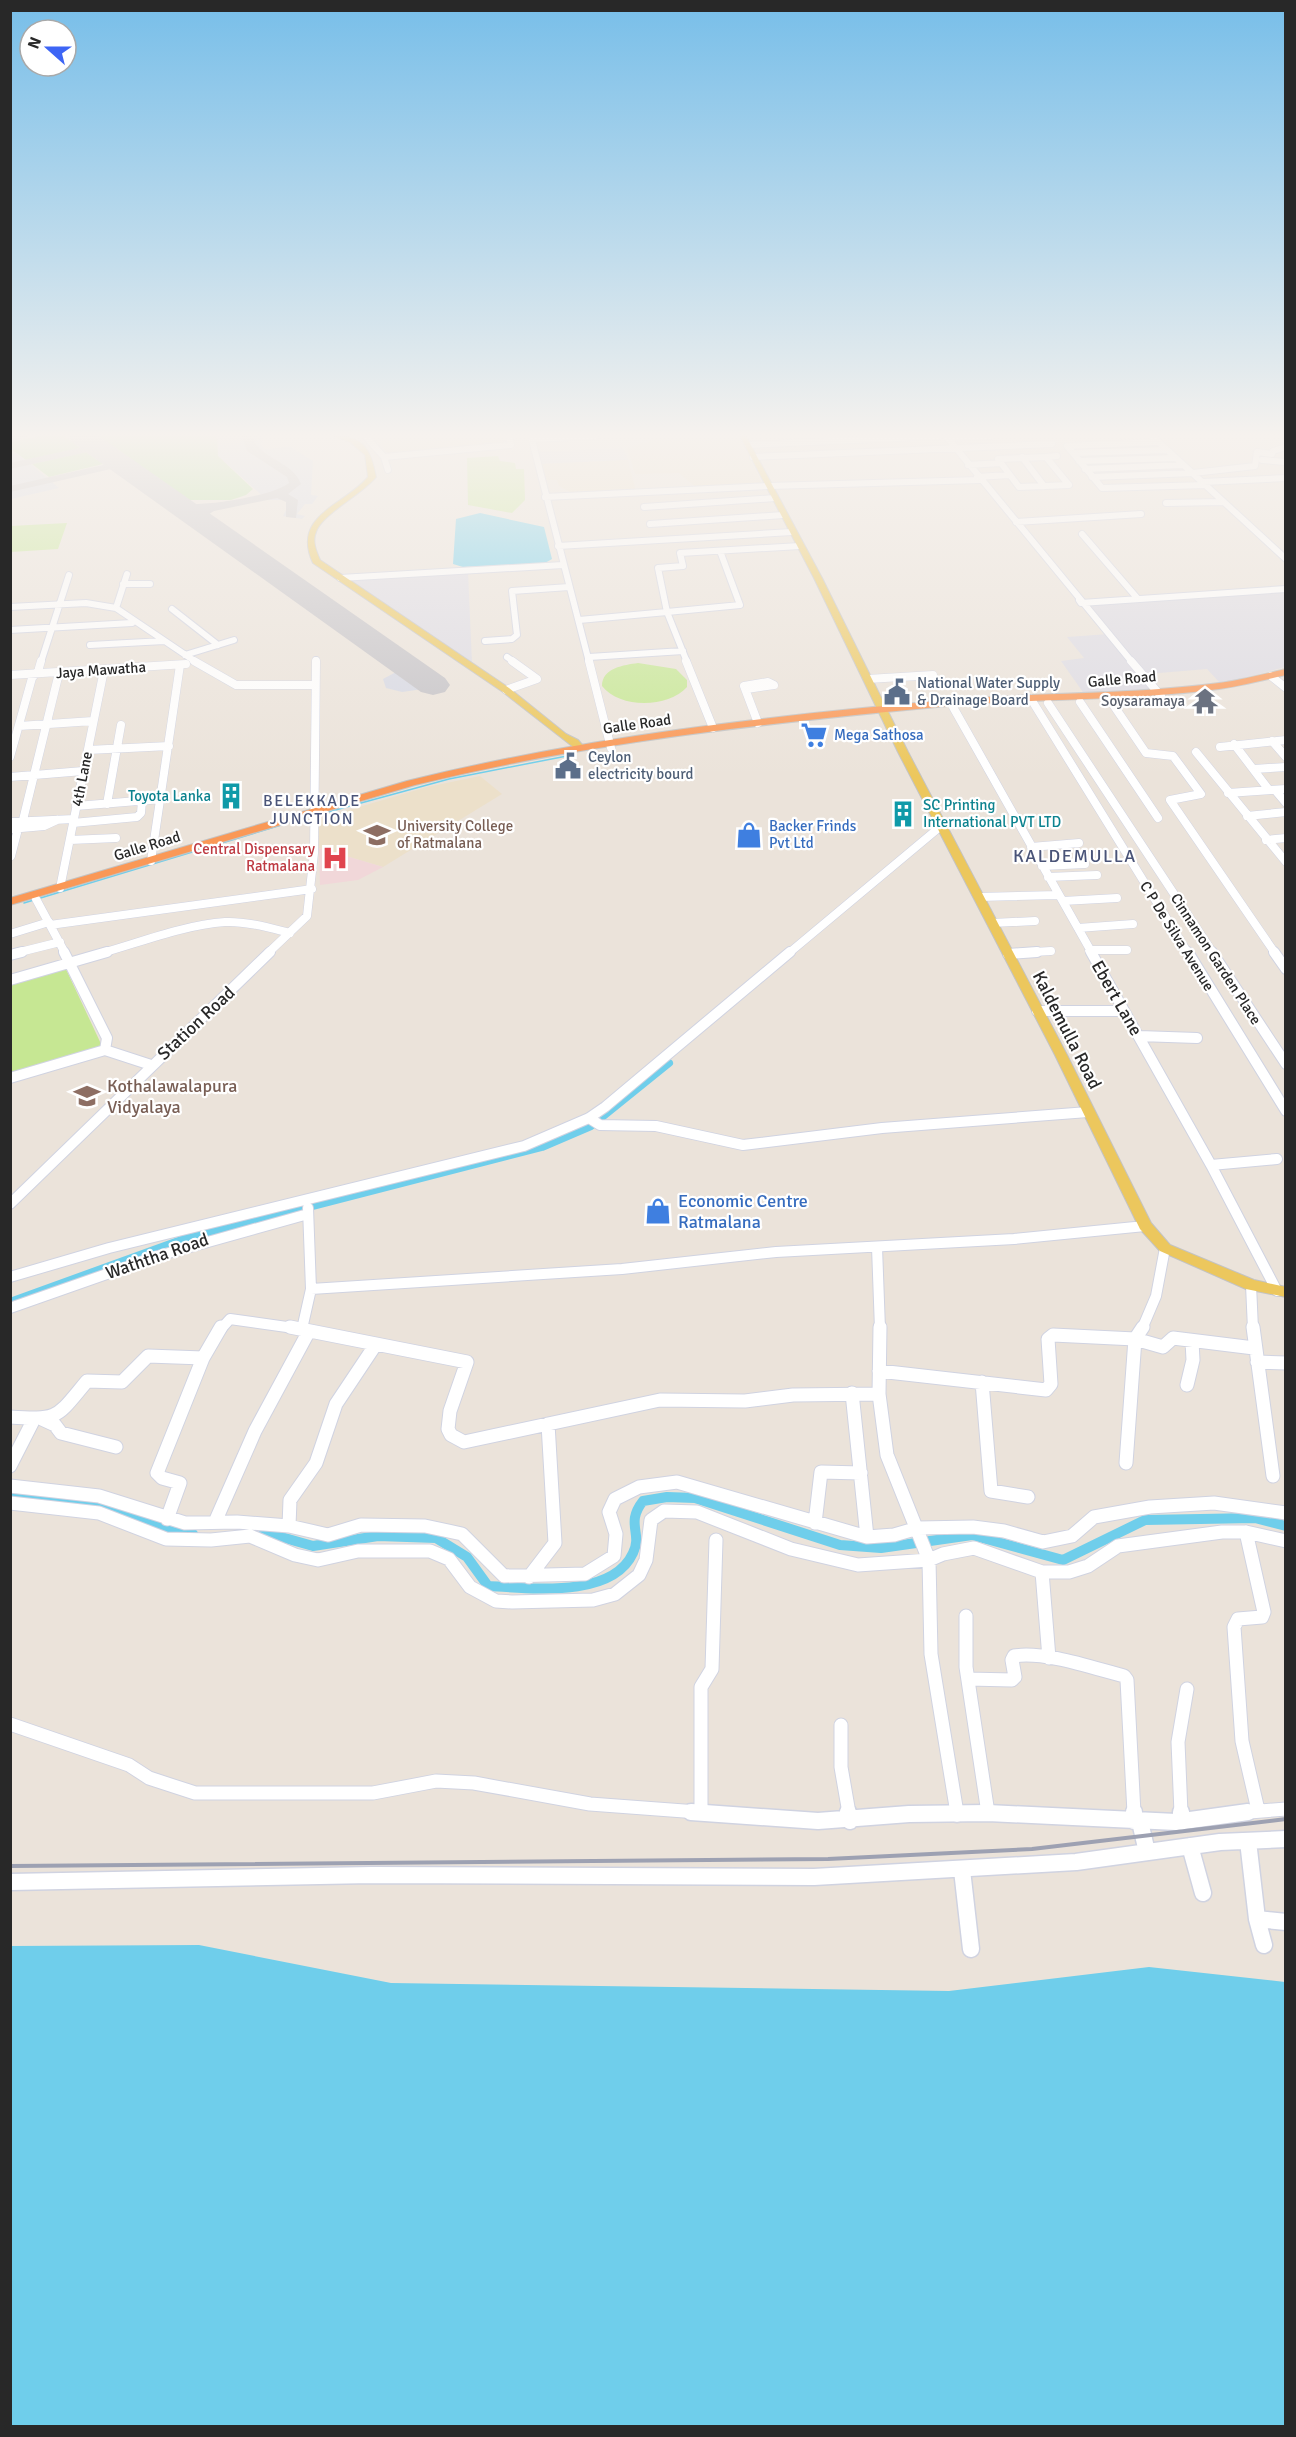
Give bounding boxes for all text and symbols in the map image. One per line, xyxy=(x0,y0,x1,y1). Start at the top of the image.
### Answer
north arrow xyxy=(18,18,78,78)
text: N xyxy=(24,34,46,52)
street label: Jaya Mawatha xyxy=(55,658,147,682)
street label: Galle Road xyxy=(1087,667,1157,691)
place label: National Water Supply & Drainage Board xyxy=(917,674,1060,709)
public building icon: National Water Supply & Drainage Board xyxy=(882,677,912,707)
temple icon: Soysaramaya xyxy=(1190,686,1220,716)
place label: Soysaramaya xyxy=(1101,692,1185,710)
street label: Galle Road xyxy=(602,710,672,738)
supermarket icon: Mega Sathosa xyxy=(799,720,829,750)
place label: Mega Sathosa xyxy=(834,726,924,744)
place label: Ceylon electricity bourd xyxy=(588,748,694,783)
street label: 4th Lane xyxy=(68,750,96,808)
public building icon: Ceylon electricity bourd xyxy=(553,751,583,781)
building icon: Toyota Lanka xyxy=(216,781,246,811)
place label: Toyota Lanka xyxy=(128,787,211,805)
district label: BELEKKADE JUNCTION xyxy=(263,791,361,829)
place label: SC Printing International PVT LTD xyxy=(923,796,1061,831)
building icon: SC Printing International PVT LTD xyxy=(888,799,918,829)
place label: University College of Ratmalana xyxy=(397,817,513,852)
place label: Backer Frinds Pvt Ltd xyxy=(769,817,857,852)
school or university icon: University College of Ratmalana xyxy=(362,820,392,850)
shop icon: Backer Frinds Pvt Ltd xyxy=(734,820,764,850)
street label: Galle Road xyxy=(112,827,183,865)
place label: Central Dispensary Ratmalana xyxy=(193,840,315,875)
hospital icon: Central Dispensary Ratmalana xyxy=(320,843,350,873)
district label: KALDEMULLA xyxy=(1013,845,1137,867)
street label: C P De Silva Avenue xyxy=(1136,878,1218,994)
street label: Cinnamon Garden Place xyxy=(1167,890,1265,1028)
street label: Ebert Lane xyxy=(1087,957,1147,1039)
street label: Kaldemulla Road xyxy=(1028,967,1106,1093)
street label: Station Road xyxy=(153,981,239,1065)
place label: Kothalawalapura Vidyalaya xyxy=(107,1075,237,1118)
school or university icon: Kothalawalapura Vidyalaya xyxy=(72,1081,102,1111)
place label: Economic Centre Ratmalana xyxy=(678,1190,808,1233)
shop icon: Economic Centre Ratmalana xyxy=(643,1196,673,1226)
street label: Waththa Road xyxy=(103,1228,211,1284)

